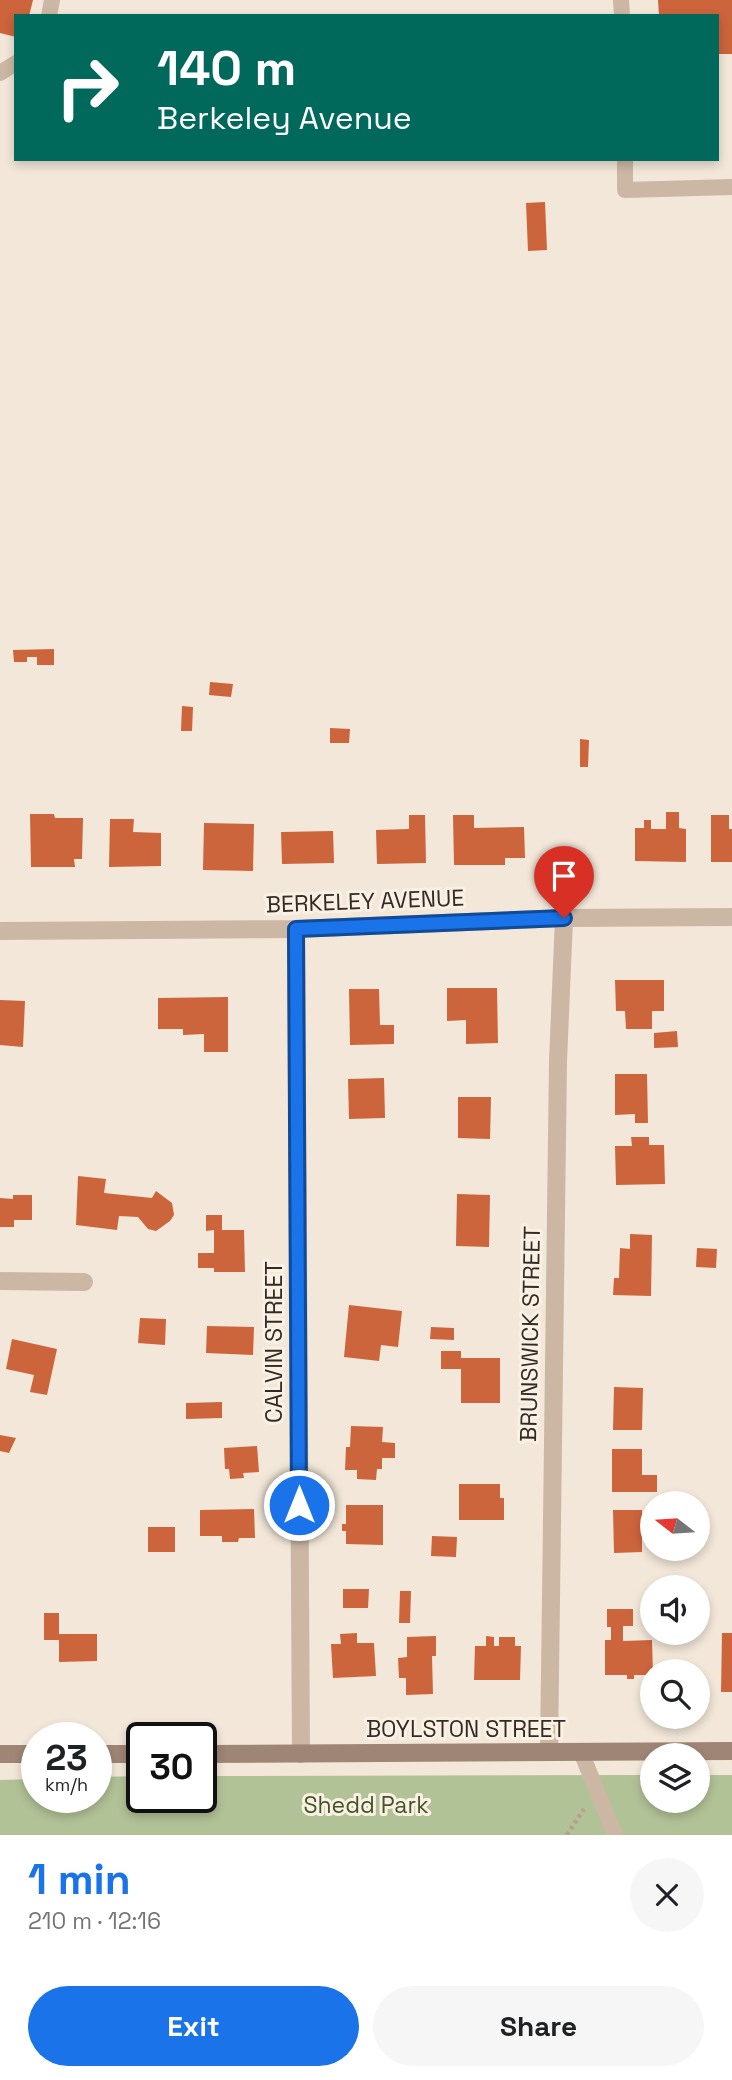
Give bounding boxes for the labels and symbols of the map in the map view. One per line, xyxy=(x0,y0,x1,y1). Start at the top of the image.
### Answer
pin xyxy=(534,846,594,918)
street label: BERKELEY AVENUE xyxy=(265,883,465,919)
street label: BRUNSWICK STREET xyxy=(513,1226,547,1442)
street label: CALVIN STREET xyxy=(259,1261,289,1423)
position arrow xyxy=(262,1468,336,1542)
north arrow xyxy=(640,1491,710,1561)
street label: BOYLSTON STREET xyxy=(366,1714,566,1744)
speed limit sign: 30 xyxy=(126,1722,217,1813)
park label: Shedd Park xyxy=(303,1790,429,1820)

